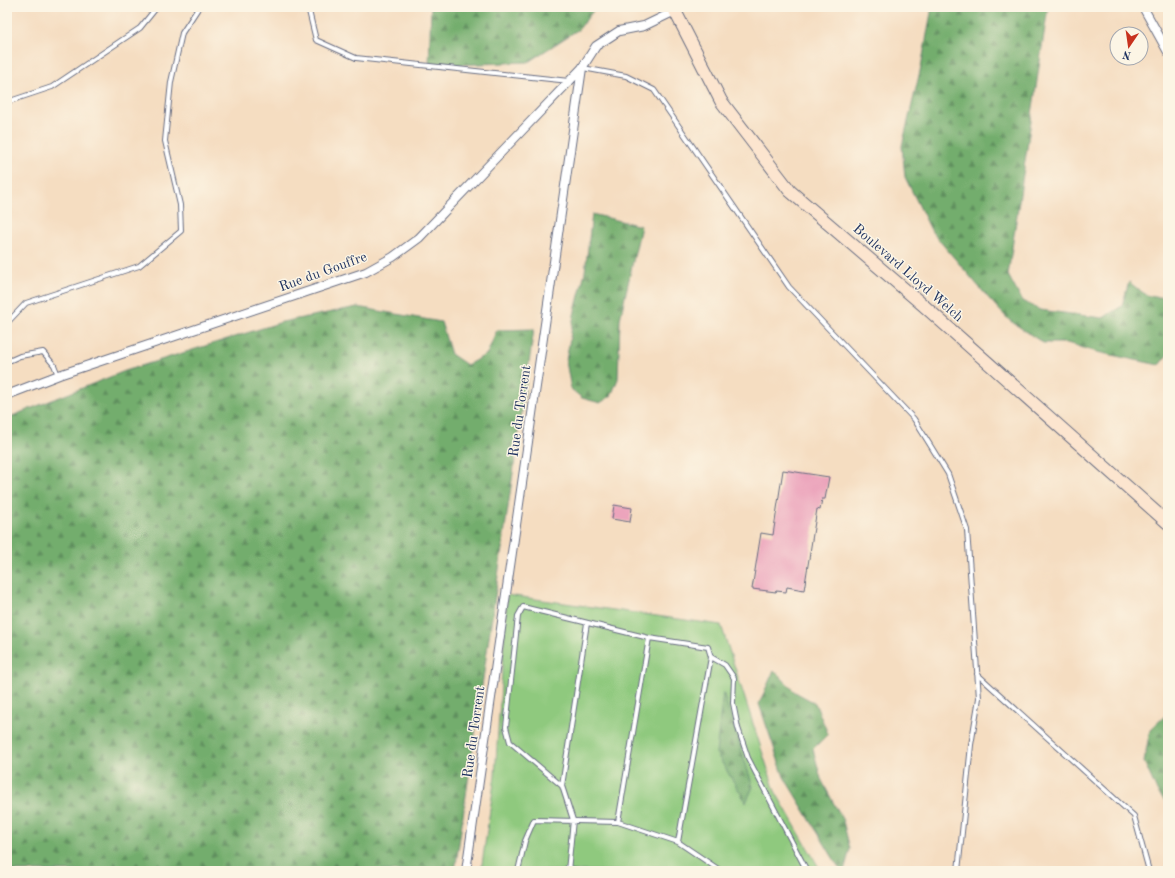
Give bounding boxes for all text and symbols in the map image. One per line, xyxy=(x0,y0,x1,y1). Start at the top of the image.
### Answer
north arrow xyxy=(1109,26,1149,66)
text: N xyxy=(1121,48,1132,61)
street label: Boulevard Lloyd Welch xyxy=(850,222,966,325)
street label: Rue du Gouffre xyxy=(277,250,369,294)
street label: Rue du Torrent xyxy=(507,364,533,458)
street label: Rue du Torrent xyxy=(461,685,487,779)

